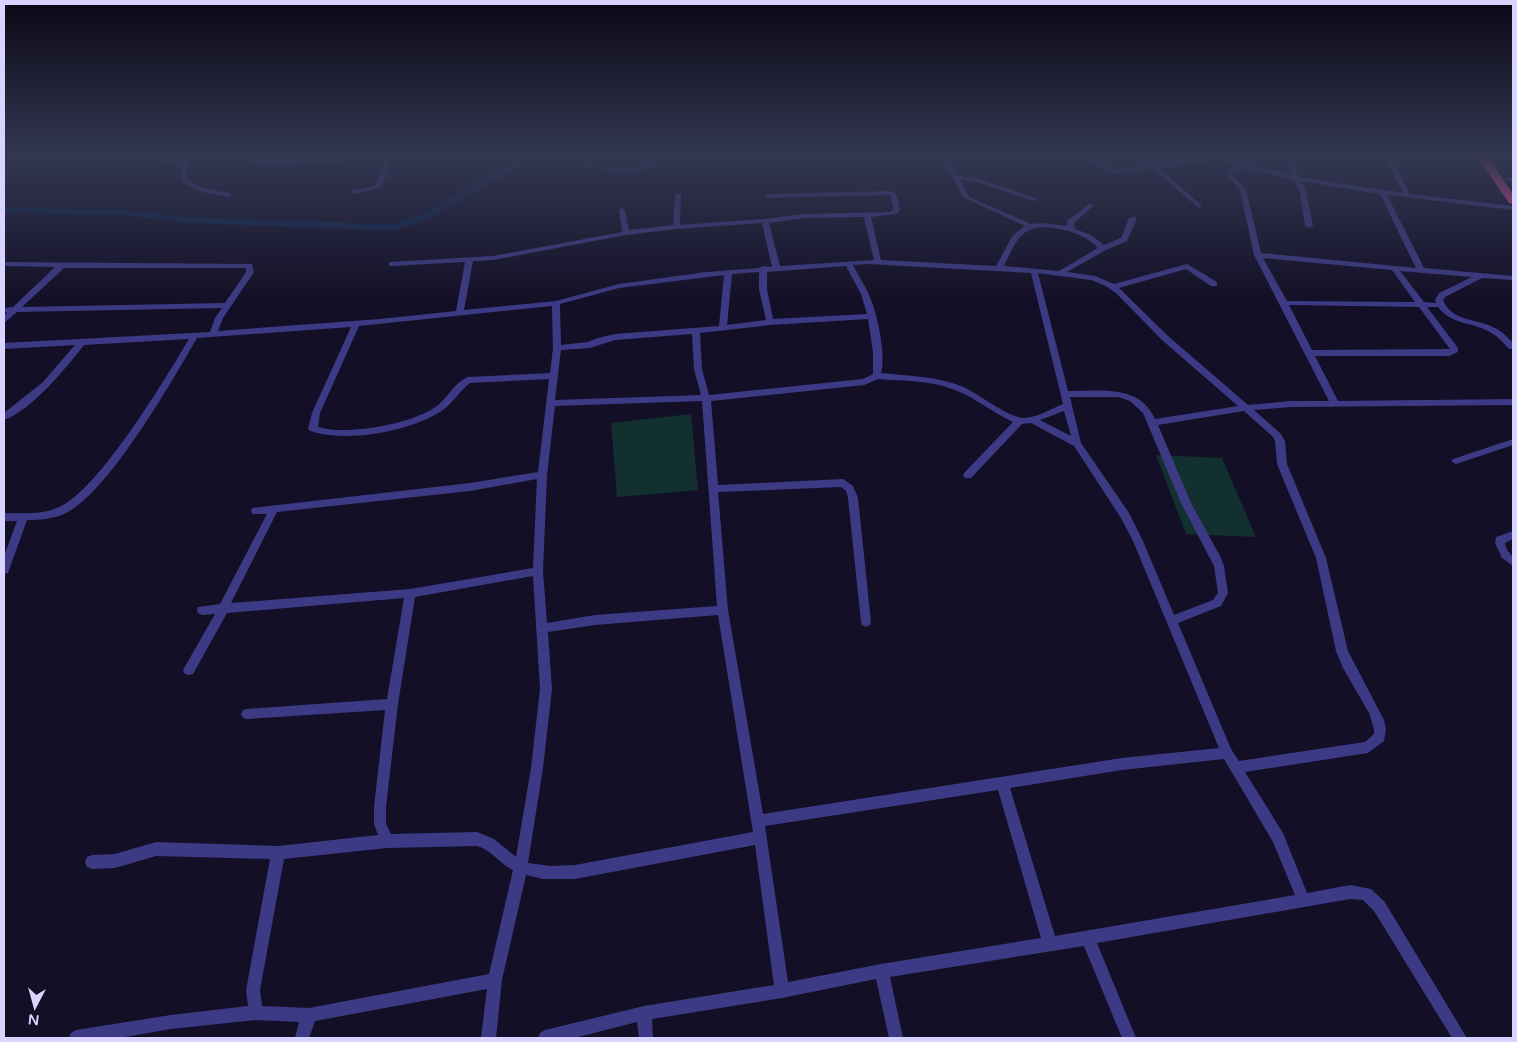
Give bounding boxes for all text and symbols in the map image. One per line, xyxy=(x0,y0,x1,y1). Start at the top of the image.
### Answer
north arrow xyxy=(10,982,60,1032)
text: N xyxy=(27,1010,40,1028)

